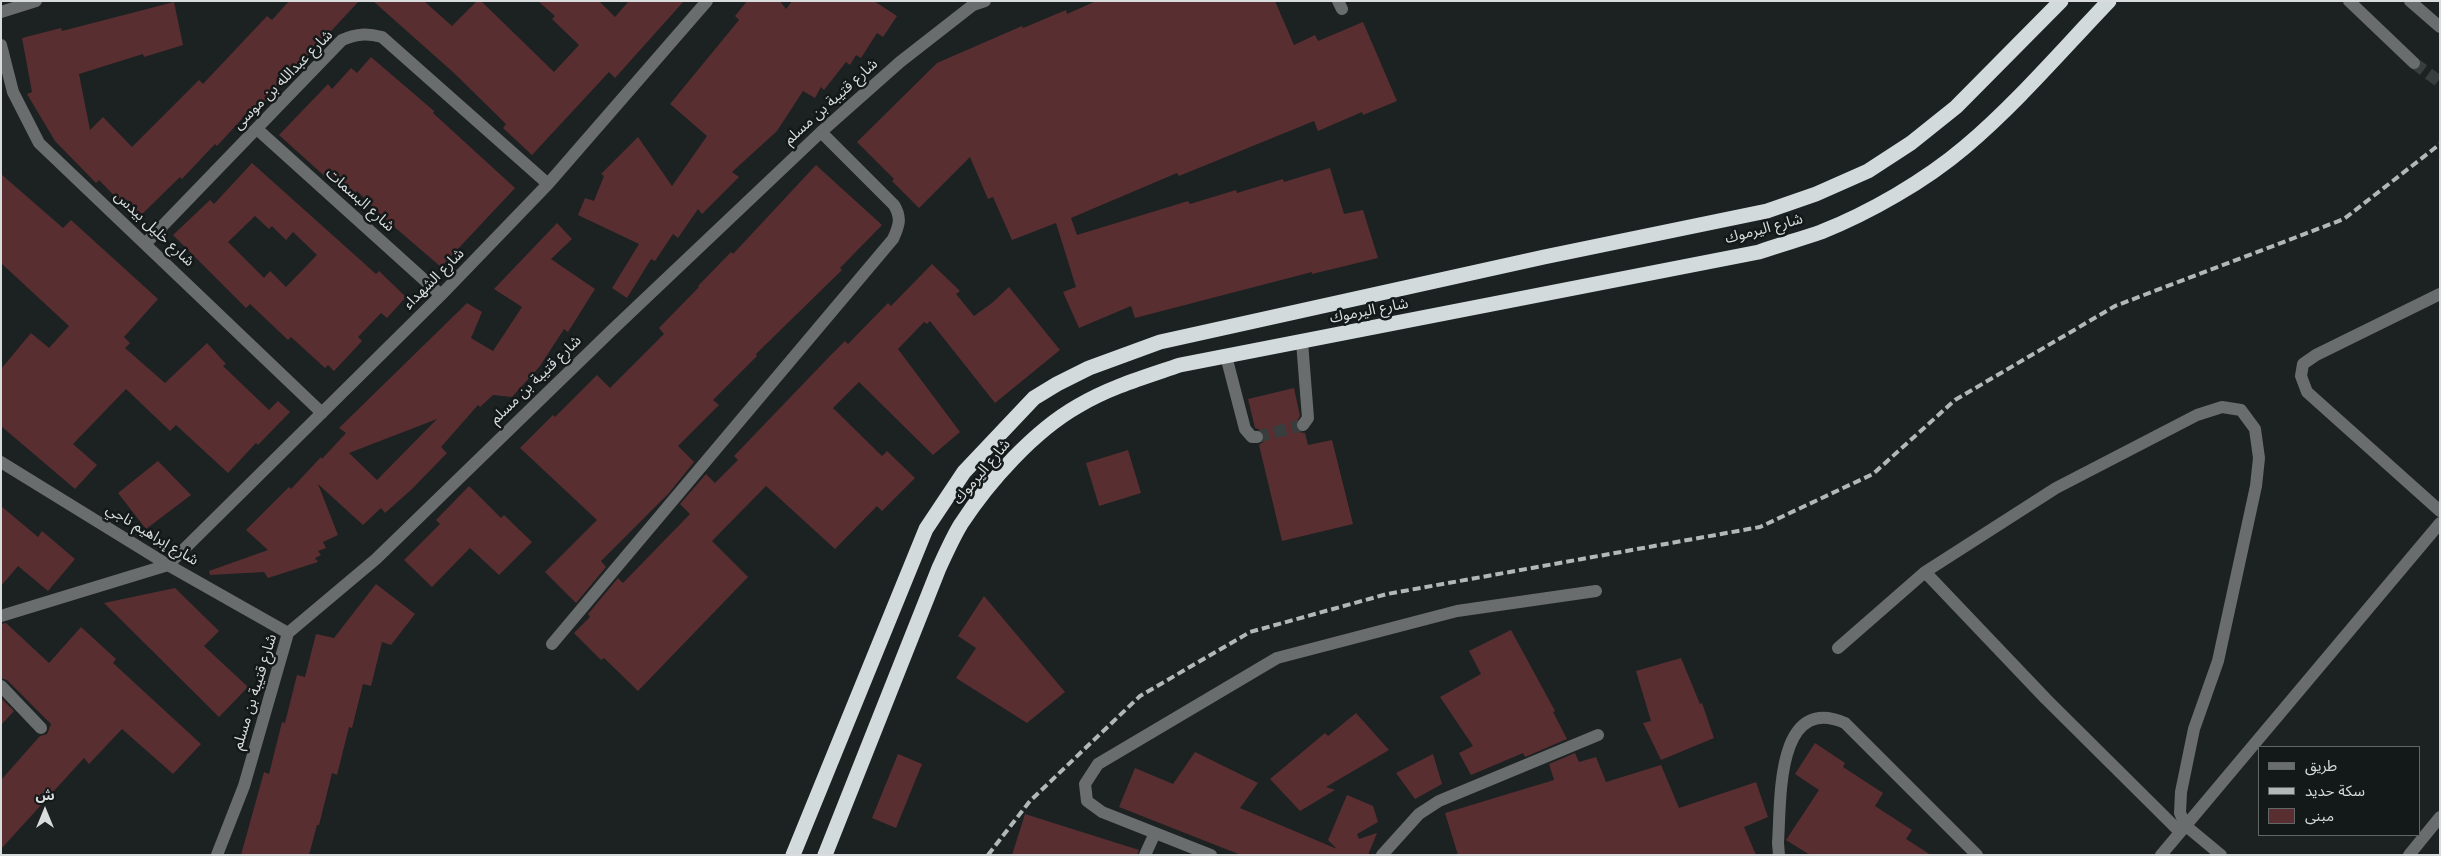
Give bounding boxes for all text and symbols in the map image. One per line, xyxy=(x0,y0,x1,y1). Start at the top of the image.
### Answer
street label: شارع عبدالله بن موسى xyxy=(229,26,337,134)
street label: شارع قتيبة بن مسلم xyxy=(780,55,882,149)
street label: شارع البسمات xyxy=(322,164,398,236)
street label: شارع خليل بيدس xyxy=(110,187,198,271)
street label: شارع اليرموك xyxy=(1723,210,1805,248)
street label: شارع الشهداء xyxy=(400,245,468,313)
street label: شارع اليرموك xyxy=(1328,295,1410,327)
street label: شارع قتيبة بن مسلم xyxy=(487,332,585,428)
street label: شارع اليرموك xyxy=(949,436,1015,508)
street label: شارع إبراهيم ناجي xyxy=(102,500,202,570)
street label: شارع قتيبة بن مسلم xyxy=(229,632,281,752)
legend xyxy=(2258,746,2421,836)
text: طريق xyxy=(2305,757,2337,775)
text: سكة حديد xyxy=(2305,782,2365,800)
north arrow xyxy=(20,786,70,836)
text: ش xyxy=(35,787,55,804)
text: مبنى xyxy=(2305,807,2334,825)

